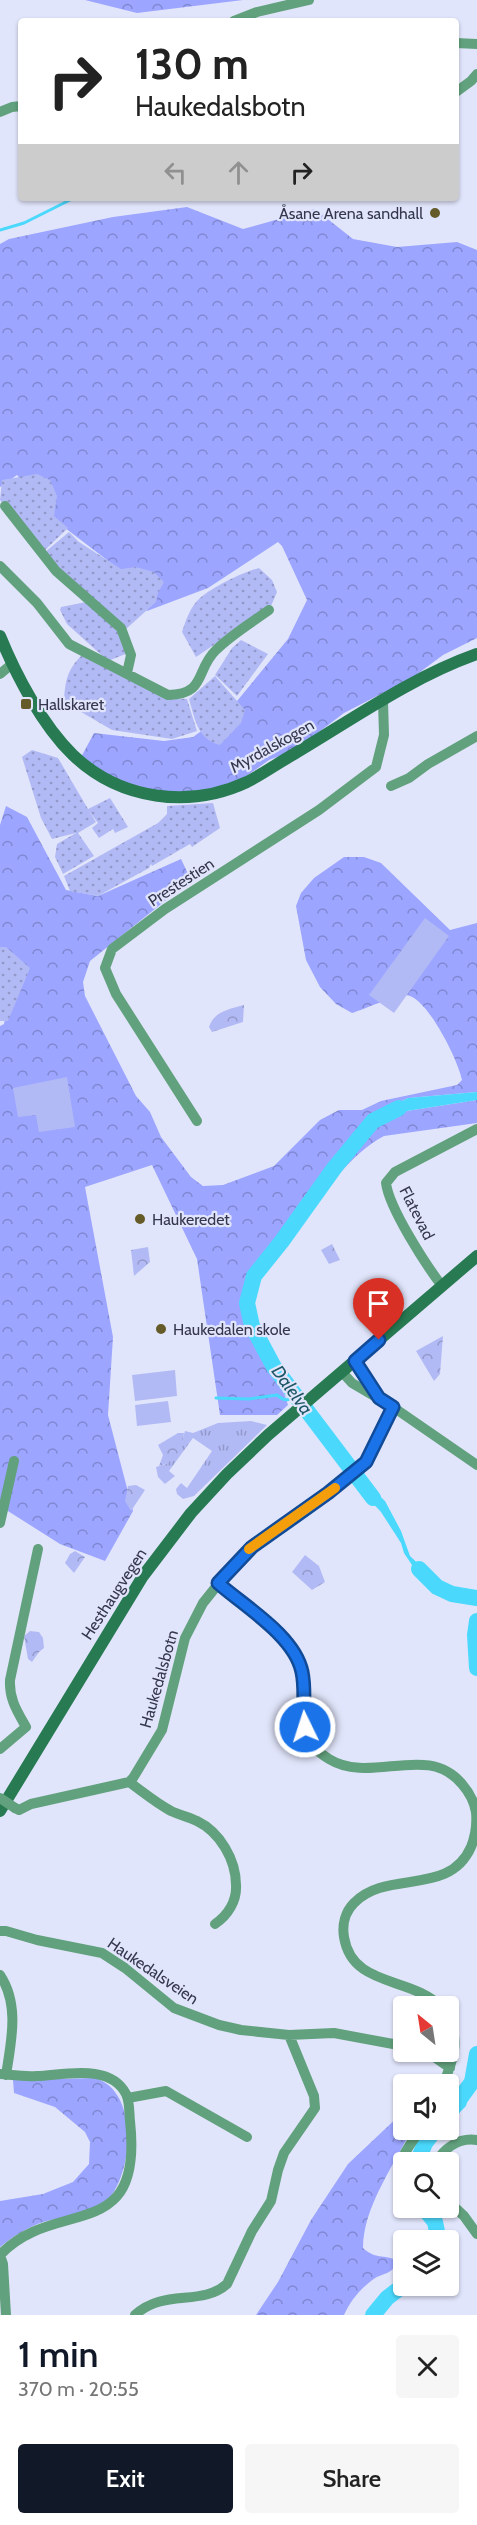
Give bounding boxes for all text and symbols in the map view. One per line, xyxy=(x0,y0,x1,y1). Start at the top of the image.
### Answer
text: 130 m xyxy=(135,38,249,90)
icon: right xyxy=(36,42,114,120)
text: Haukedalsbotn xyxy=(135,90,306,123)
icon: left xyxy=(159,156,192,189)
icon: ahead xyxy=(222,156,255,189)
icon: right xyxy=(285,156,318,189)
place label: Åsane Arena sandhall xyxy=(279,204,423,223)
marker: Åsane Arena sandhall xyxy=(428,206,442,220)
place label: Hallskaret xyxy=(38,695,105,714)
marker: Hallskaret xyxy=(19,697,33,711)
street label: Myrdalskogen xyxy=(227,715,317,777)
street label: Prestestien xyxy=(144,854,218,910)
street label: Flatevad xyxy=(395,1183,439,1243)
place label: Haukeredet xyxy=(152,1210,230,1229)
marker: Haukeredet xyxy=(133,1212,147,1226)
pin xyxy=(353,1278,404,1340)
icon: arrive xyxy=(362,1287,395,1320)
place label: Haukedalen skole xyxy=(173,1320,290,1339)
marker: Haukedalen skole xyxy=(154,1322,168,1336)
water label: Dalelva xyxy=(267,1361,317,1419)
street label: Hesthaugvegen xyxy=(77,1545,151,1643)
street label: Haukedalsbotn xyxy=(136,1628,182,1730)
position arrow xyxy=(273,1695,337,1759)
street label: Haukedalsveien xyxy=(104,1934,202,2008)
north arrow xyxy=(393,1996,459,2062)
map controls xyxy=(393,1996,459,2296)
button: sound xyxy=(393,2074,459,2140)
button: search xyxy=(393,2152,459,2218)
button: layers xyxy=(393,2230,459,2296)
text: 1 min xyxy=(18,2332,98,2376)
button: close xyxy=(396,2335,459,2398)
text: 370 m · 20:55 xyxy=(18,2377,139,2401)
button: Exit xyxy=(18,2444,233,2513)
button: Share xyxy=(245,2444,459,2513)

